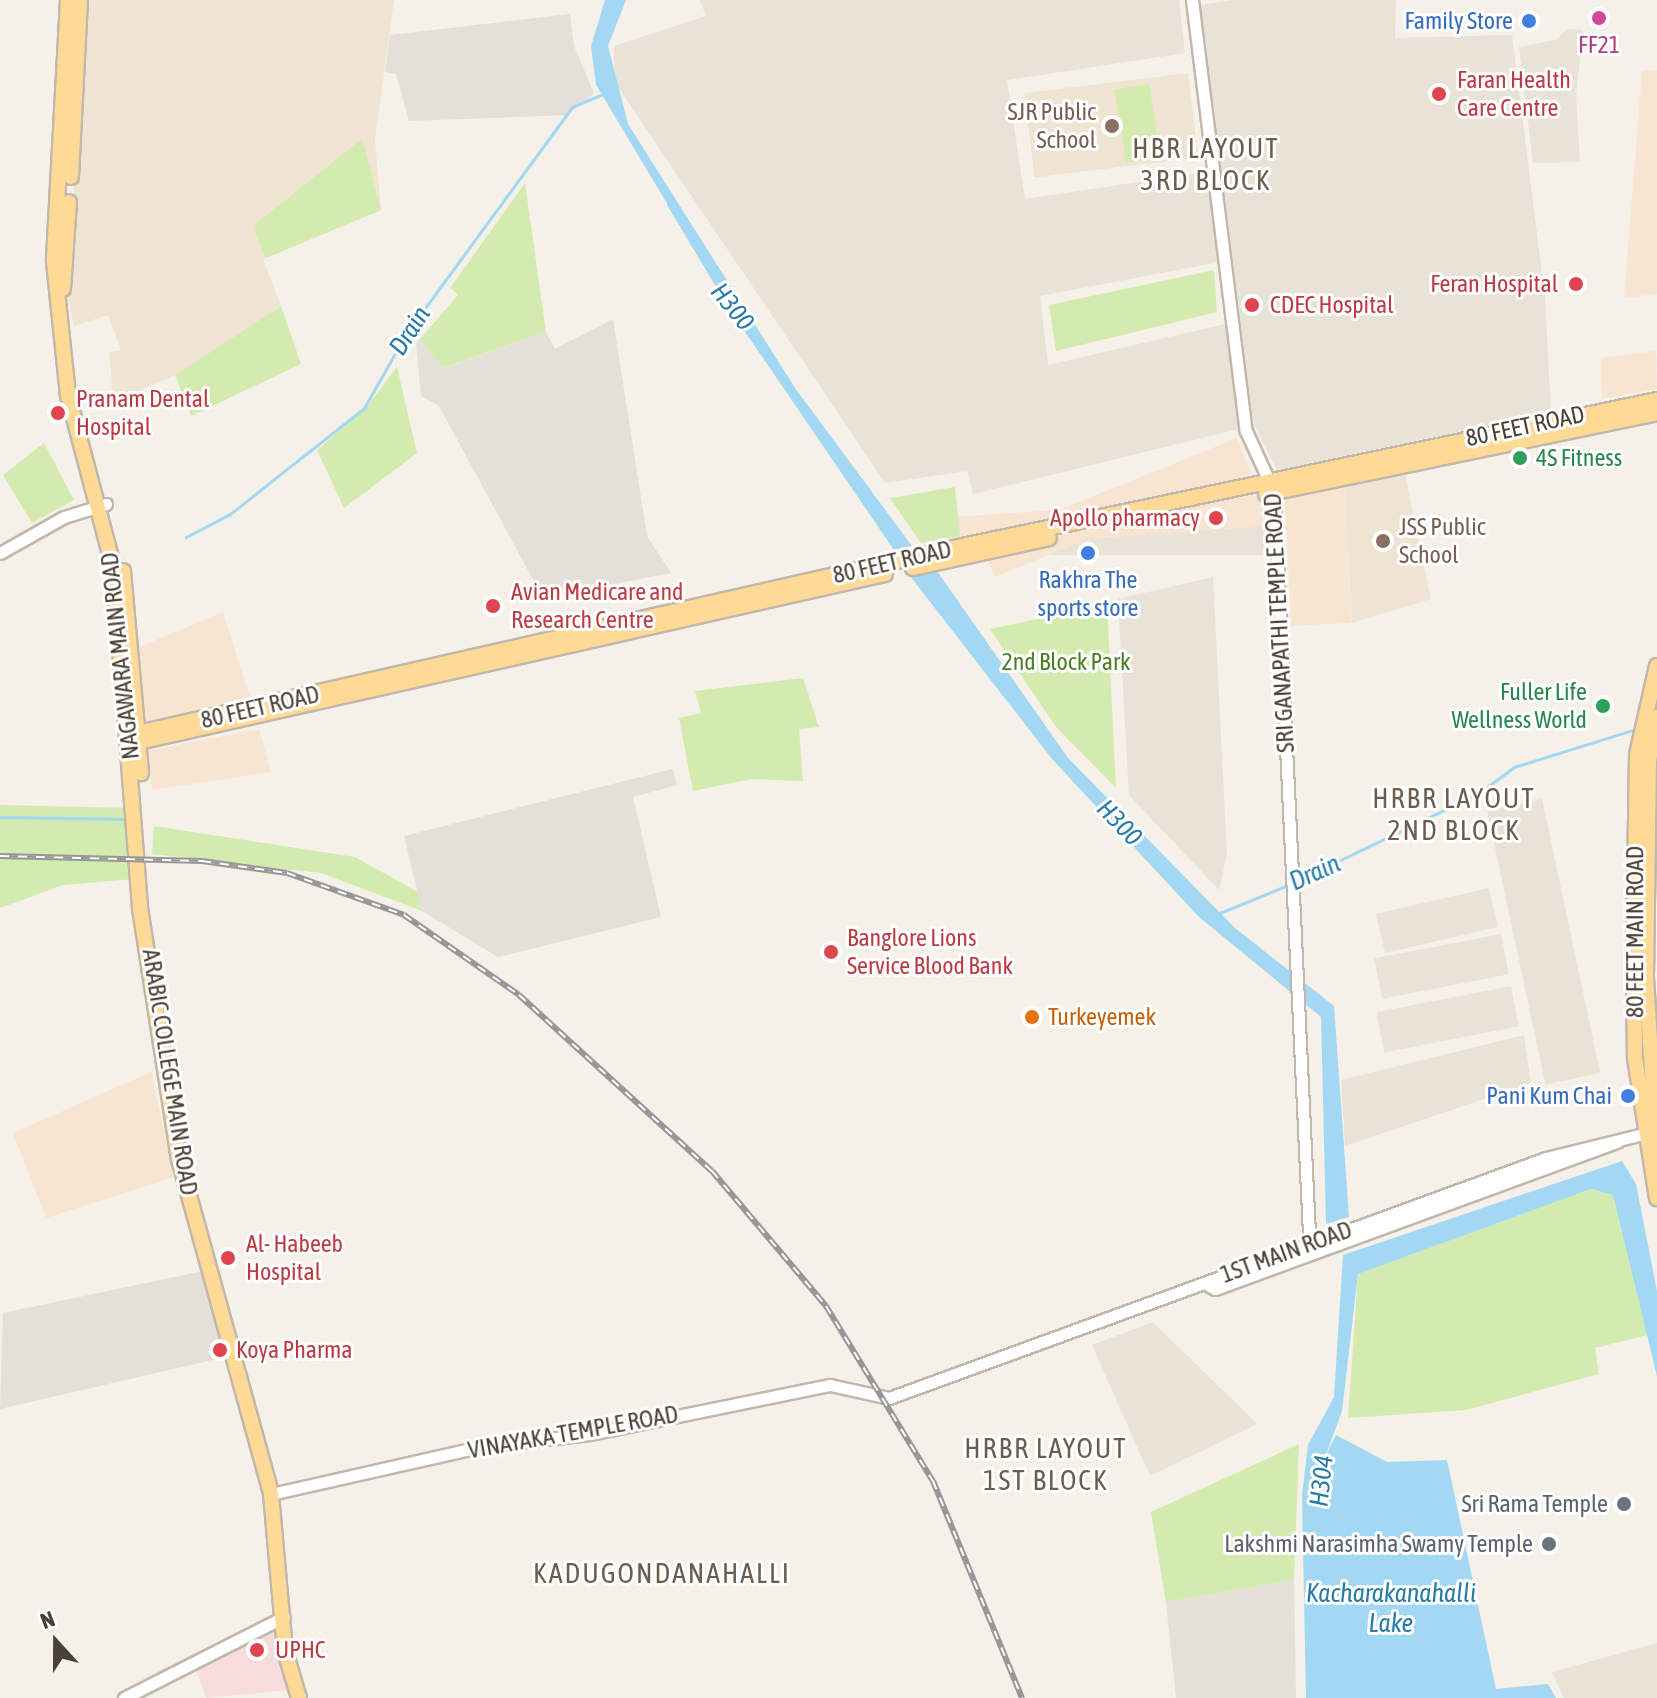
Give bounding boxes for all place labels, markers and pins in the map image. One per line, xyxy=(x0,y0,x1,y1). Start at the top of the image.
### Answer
place label: Family Store xyxy=(1405,7,1513,35)
marker: FF21 xyxy=(1590,9,1608,27)
marker: Family Store xyxy=(1520,12,1538,30)
place label: FF21 xyxy=(1578,31,1620,59)
place label: Faran Health Care Centre xyxy=(1457,66,1571,122)
marker: Faran Health Care Centre xyxy=(1428,83,1450,105)
place label: SJR Public School xyxy=(1007,98,1096,154)
marker: SJR Public School xyxy=(1103,117,1121,135)
place label: Feran Hospital xyxy=(1430,270,1558,298)
marker: Feran Hospital xyxy=(1565,273,1587,295)
place label: CDEC Hospital xyxy=(1270,291,1394,319)
marker: CDEC Hospital xyxy=(1241,294,1263,316)
place label: Pranam Dental Hospital xyxy=(76,385,209,441)
marker: Pranam Dental Hospital xyxy=(47,402,69,424)
place label: 4S Fitness xyxy=(1536,444,1622,472)
marker: 4S Fitness xyxy=(1511,449,1529,467)
place label: Apollo pharmacy xyxy=(1050,504,1200,532)
marker: Apollo pharmacy xyxy=(1207,509,1225,527)
place label: JSS Public School xyxy=(1399,513,1486,569)
marker: JSS Public School xyxy=(1374,532,1392,550)
marker: Rakhra The sports store xyxy=(1079,544,1097,562)
place label: Rakhra The sports store xyxy=(1037,566,1139,622)
place label: Avian Medicare and Research Centre xyxy=(511,578,683,634)
marker: Avian Medicare and Research Centre xyxy=(482,595,504,617)
place label: Fuller Life Wellness World xyxy=(1451,678,1587,734)
marker: Fuller Life Wellness World xyxy=(1594,697,1612,715)
place label: Banglore Lions Service Blood Bank xyxy=(847,924,1013,980)
marker: Banglore Lions Service Blood Bank xyxy=(822,943,840,961)
place label: Turkeyemek xyxy=(1048,1003,1156,1031)
marker: Turkeyemek xyxy=(1023,1008,1041,1026)
place label: Pani Kum Chai xyxy=(1486,1082,1612,1110)
marker: Pani Kum Chai xyxy=(1619,1087,1637,1105)
place label: Al- Habeeb Hospital xyxy=(246,1230,343,1286)
marker: Al- Habeeb Hospital xyxy=(217,1247,239,1269)
place label: Koya Pharma xyxy=(236,1336,352,1364)
marker: Koya Pharma xyxy=(211,1341,229,1359)
place label: Sri Rama Temple xyxy=(1461,1490,1608,1518)
marker: Sri Rama Temple xyxy=(1615,1495,1633,1513)
place label: Lakshmi Narasimha Swamy Temple xyxy=(1224,1530,1533,1558)
marker: Lakshmi Narasimha Swamy Temple xyxy=(1540,1535,1558,1553)
place label: UPHC xyxy=(275,1636,326,1664)
marker: UPHC xyxy=(246,1639,268,1661)

